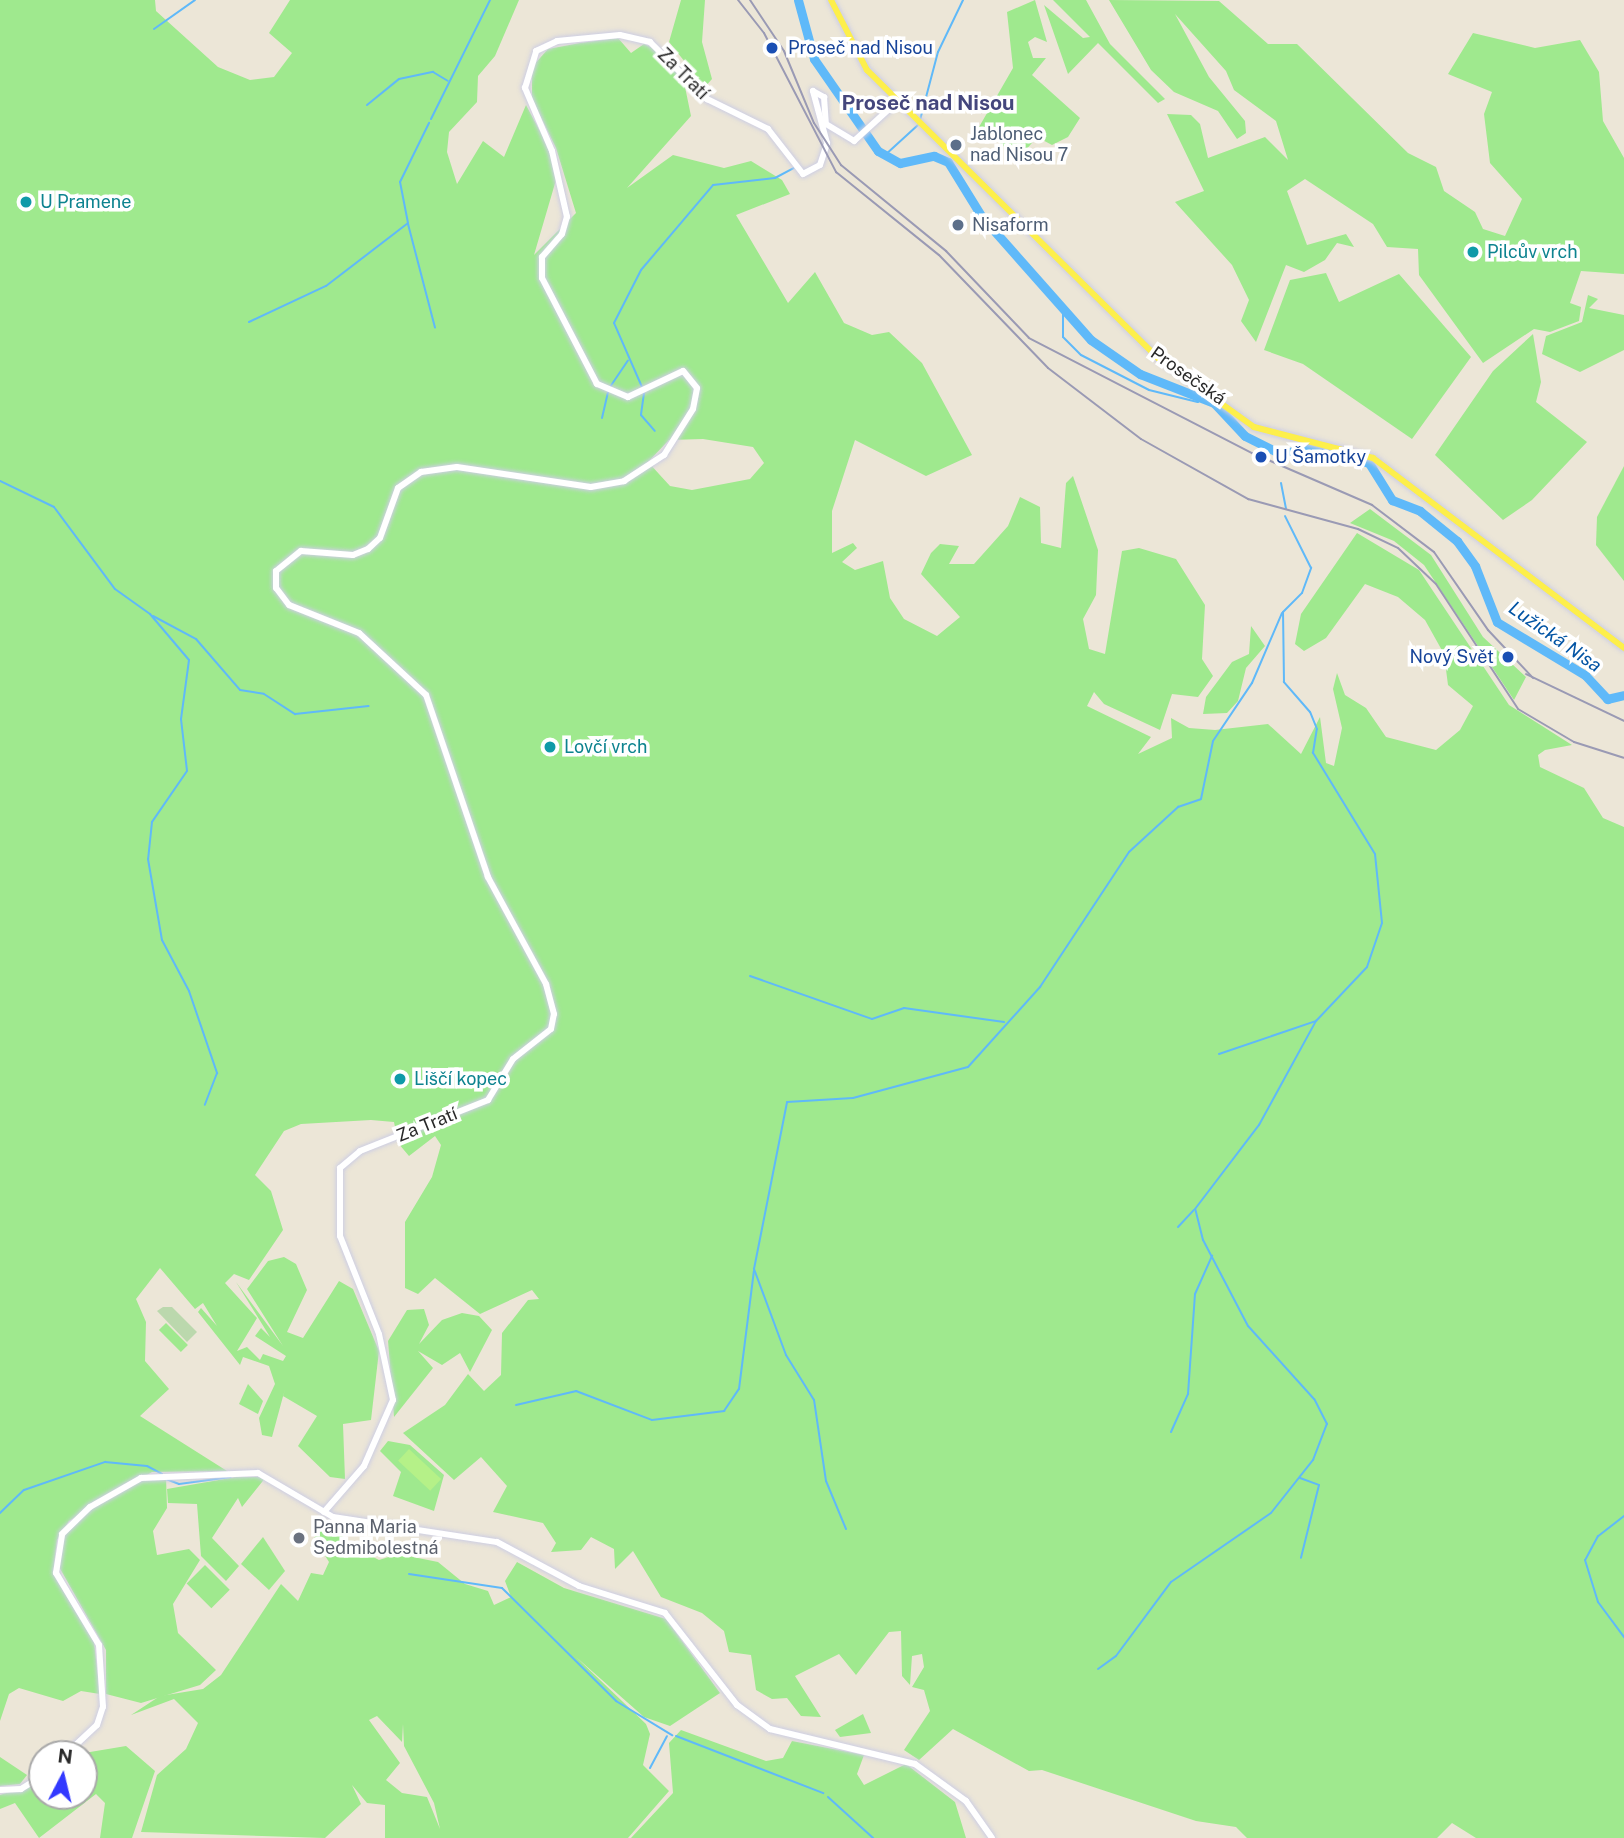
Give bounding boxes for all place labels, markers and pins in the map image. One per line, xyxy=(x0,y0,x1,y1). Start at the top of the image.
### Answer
place label: Proseč nad Nisou xyxy=(788,37,933,59)
marker: Proseč nad Nisou xyxy=(762,38,782,58)
place label: Jablonec nad Nisou 7 xyxy=(970,124,1068,166)
marker: Jablonec nad Nisou 7 xyxy=(948,137,964,153)
place label: U Pramene xyxy=(40,191,131,213)
marker: U Pramene xyxy=(18,194,34,210)
place label: Nisaform xyxy=(972,214,1049,236)
marker: Nisaform xyxy=(950,217,966,233)
place label: Pilcův vrch xyxy=(1487,241,1578,263)
marker: Pilcův vrch xyxy=(1465,244,1481,260)
place label: U Šamotky xyxy=(1275,446,1366,468)
marker: U Šamotky xyxy=(1253,449,1269,465)
place label: Nový Svět xyxy=(1409,646,1494,668)
marker: Nový Svět xyxy=(1500,649,1516,665)
place label: Lovčí vrch xyxy=(564,736,647,758)
marker: Lovčí vrch xyxy=(542,739,558,755)
place label: Liščí kopec xyxy=(414,1068,507,1090)
marker: Liščí kopec xyxy=(392,1071,408,1087)
place label: Panna Maria Sedmibolestná xyxy=(313,1517,439,1560)
marker: Panna Maria Sedmibolestná xyxy=(291,1530,307,1546)

